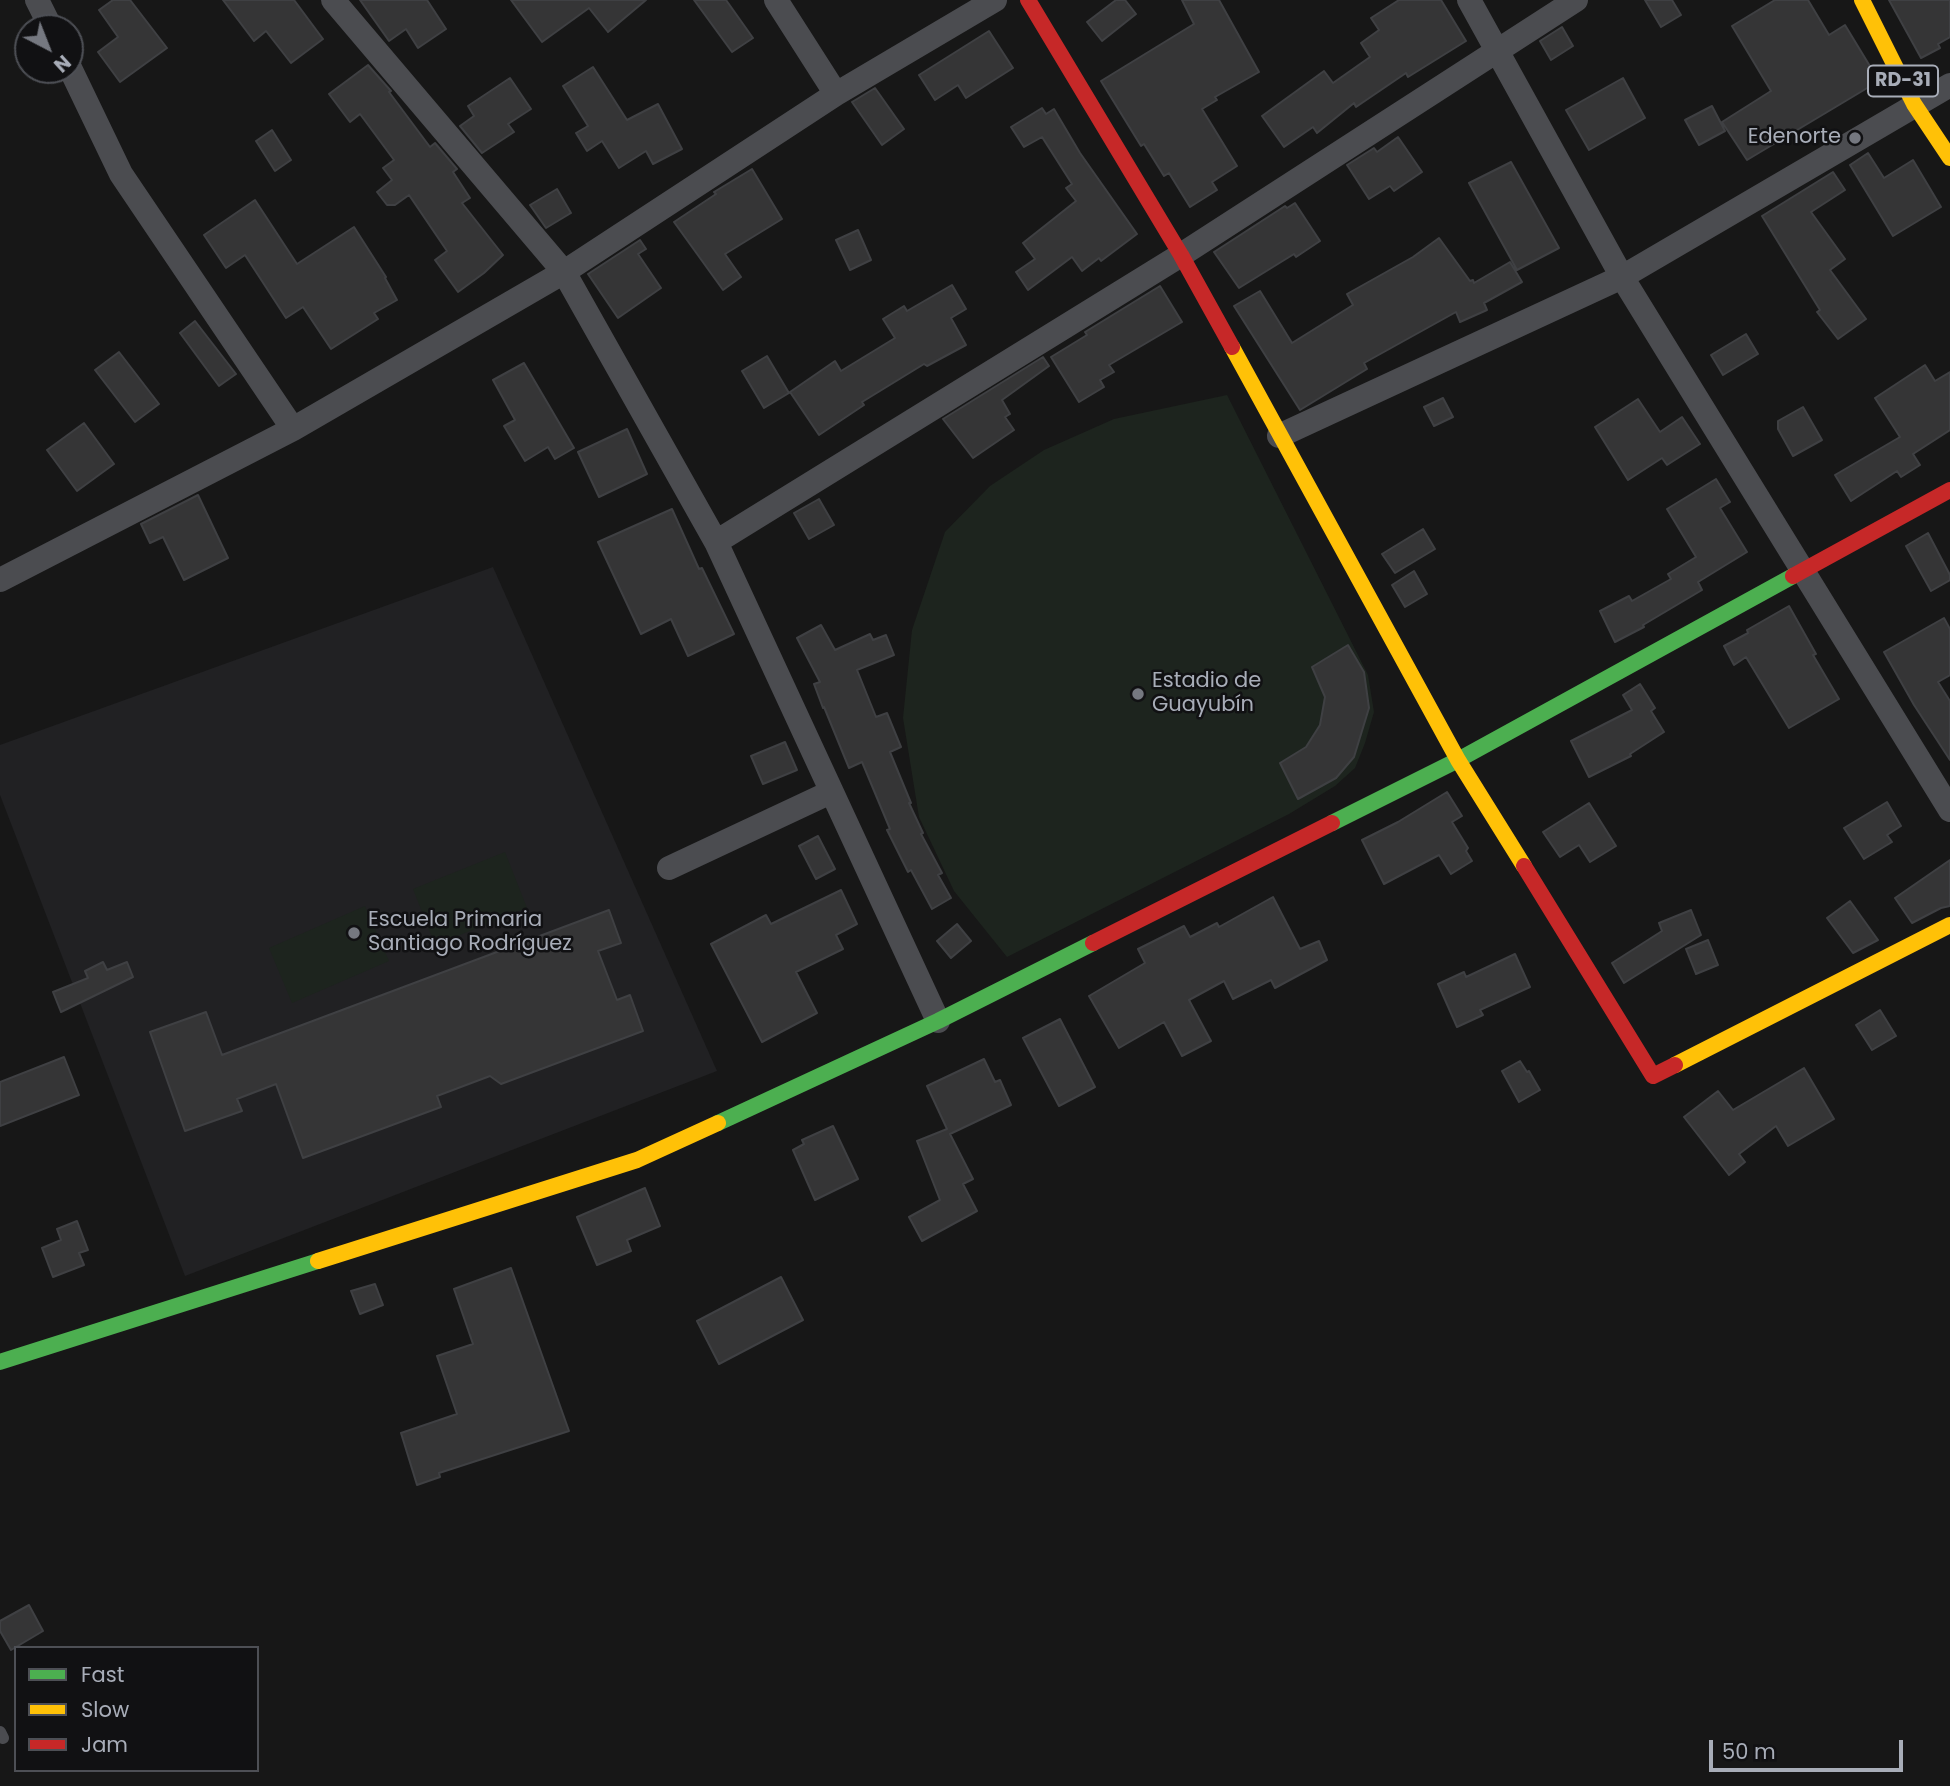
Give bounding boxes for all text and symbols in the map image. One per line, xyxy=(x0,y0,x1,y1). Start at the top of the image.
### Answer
north arrow xyxy=(14,14,84,84)
text: N xyxy=(48,49,76,78)
road number: RD-31 xyxy=(1868,66,1938,96)
place label: Edenorte xyxy=(1748,125,1841,151)
marker: Edenorte xyxy=(1847,130,1863,146)
place label: Estadio de Guayubín xyxy=(1152,669,1261,719)
marker: Estadio de Guayubín xyxy=(1130,686,1146,702)
place label: Escuela Primaria Santiago Rodríguez xyxy=(368,908,572,958)
marker: Escuela Primaria Santiago Rodríguez xyxy=(346,925,362,941)
legend xyxy=(14,1646,259,1772)
text: Fast xyxy=(81,1660,124,1689)
text: Slow xyxy=(81,1695,129,1724)
scale bar xyxy=(1712,1726,1906,1770)
text: Jam xyxy=(81,1730,128,1759)
text: 50 m xyxy=(1722,1737,1776,1766)

